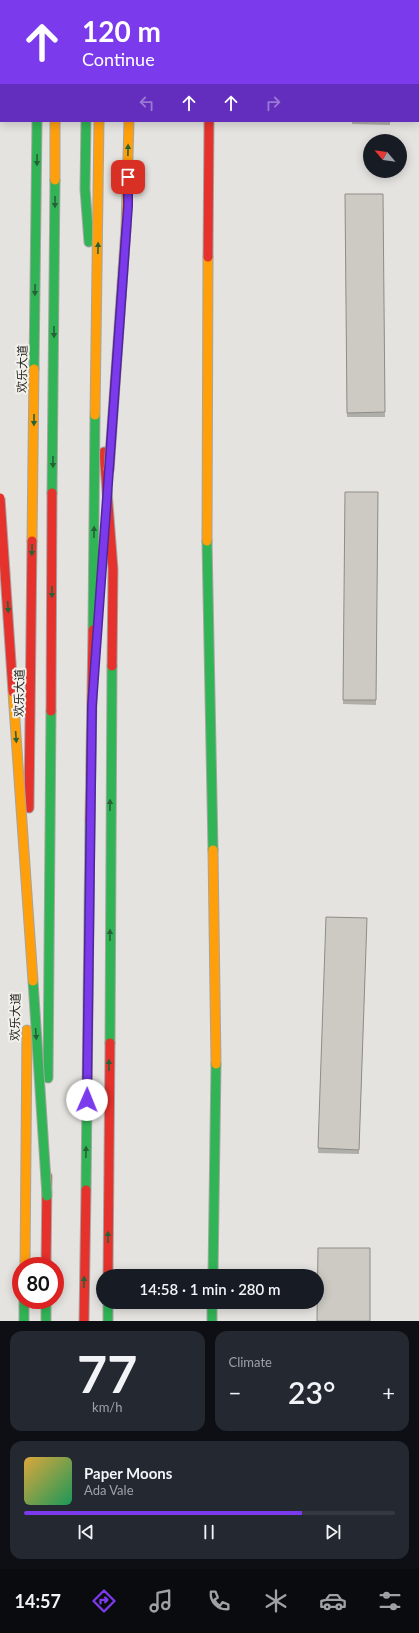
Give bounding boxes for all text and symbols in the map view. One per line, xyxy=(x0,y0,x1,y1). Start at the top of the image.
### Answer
text: 120 m xyxy=(82,14,161,48)
icon: ahead xyxy=(16,16,68,68)
text: Continue xyxy=(82,48,155,70)
icon: left xyxy=(136,92,158,114)
icon: ahead xyxy=(178,92,200,114)
icon: ahead xyxy=(220,92,242,114)
icon: right xyxy=(262,92,284,114)
north arrow xyxy=(363,134,407,178)
map controls xyxy=(363,134,407,178)
one-way arrow xyxy=(125,144,132,156)
one-way arrow xyxy=(33,154,40,166)
pin xyxy=(111,160,145,194)
icon: arrive xyxy=(117,166,139,188)
one-way arrow xyxy=(52,196,58,209)
one-way arrow xyxy=(95,241,101,254)
one-way arrow xyxy=(32,284,38,297)
one-way arrow xyxy=(51,326,57,339)
street label: 欢乐大道 xyxy=(14,345,30,393)
one-way arrow xyxy=(31,414,37,427)
one-way arrow xyxy=(50,456,56,469)
one-way arrow xyxy=(91,525,97,538)
one-way arrow xyxy=(29,544,35,557)
one-way arrow xyxy=(49,586,55,599)
one-way arrow xyxy=(4,601,11,613)
street label: 欢乐大道 xyxy=(11,669,27,717)
one-way arrow xyxy=(13,731,20,743)
one-way arrow xyxy=(107,799,114,811)
one-way arrow xyxy=(106,929,113,941)
street label: 欢乐大道 xyxy=(7,993,23,1041)
one-way arrow xyxy=(33,1028,40,1040)
one-way arrow xyxy=(106,1058,112,1071)
position arrow xyxy=(66,1079,108,1121)
one-way arrow xyxy=(83,1145,89,1158)
one-way arrow xyxy=(105,1230,111,1243)
speed limit sign: 80 xyxy=(12,1257,64,1309)
one-way arrow xyxy=(81,1275,87,1288)
text: 14:58 · 1 min · 280 m xyxy=(140,1280,280,1298)
text: 77 xyxy=(77,1342,137,1404)
text: Climate xyxy=(229,1354,272,1370)
text: 23° xyxy=(288,1374,335,1410)
text: − xyxy=(229,1379,241,1406)
text: + xyxy=(382,1379,395,1406)
text: km/h xyxy=(92,1399,122,1415)
text: Paper Moons xyxy=(84,1464,172,1482)
text: Ada Vale xyxy=(84,1482,134,1498)
icon: previous xyxy=(75,1521,97,1543)
icon: pause xyxy=(198,1521,220,1543)
icon: next xyxy=(322,1521,344,1543)
icon: directions xyxy=(90,1587,118,1615)
icon: music xyxy=(147,1587,175,1615)
icon: phone xyxy=(205,1587,233,1615)
icon: climate xyxy=(262,1587,290,1615)
icon: car xyxy=(319,1587,347,1615)
icon: filters xyxy=(376,1587,404,1615)
text: 14:57 xyxy=(15,1590,61,1612)

